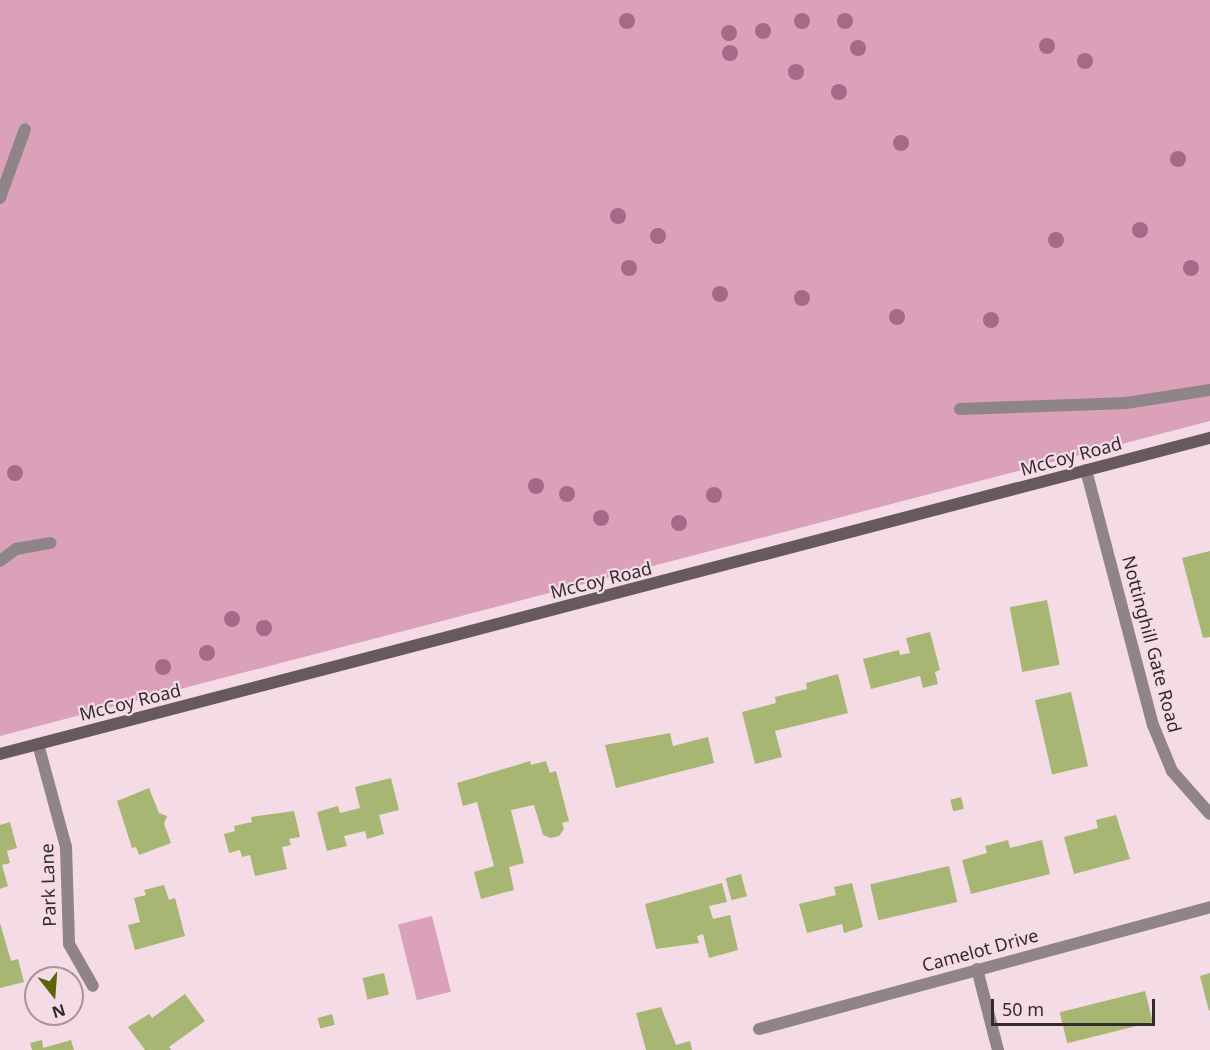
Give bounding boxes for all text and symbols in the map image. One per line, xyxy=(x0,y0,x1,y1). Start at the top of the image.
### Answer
street label: McCoy Road xyxy=(1018,432,1124,480)
street label: Nottinghill Gate Road xyxy=(1118,553,1186,735)
street label: McCoy Road xyxy=(548,557,654,603)
street label: McCoy Road xyxy=(77,679,183,725)
street label: Park Lane xyxy=(36,843,60,927)
street label: Camelot Drive xyxy=(919,924,1041,976)
north arrow xyxy=(24,966,84,1026)
scale bar xyxy=(994,987,1158,1025)
text: 50 m xyxy=(1002,997,1044,1021)
text: N xyxy=(49,999,68,1024)

